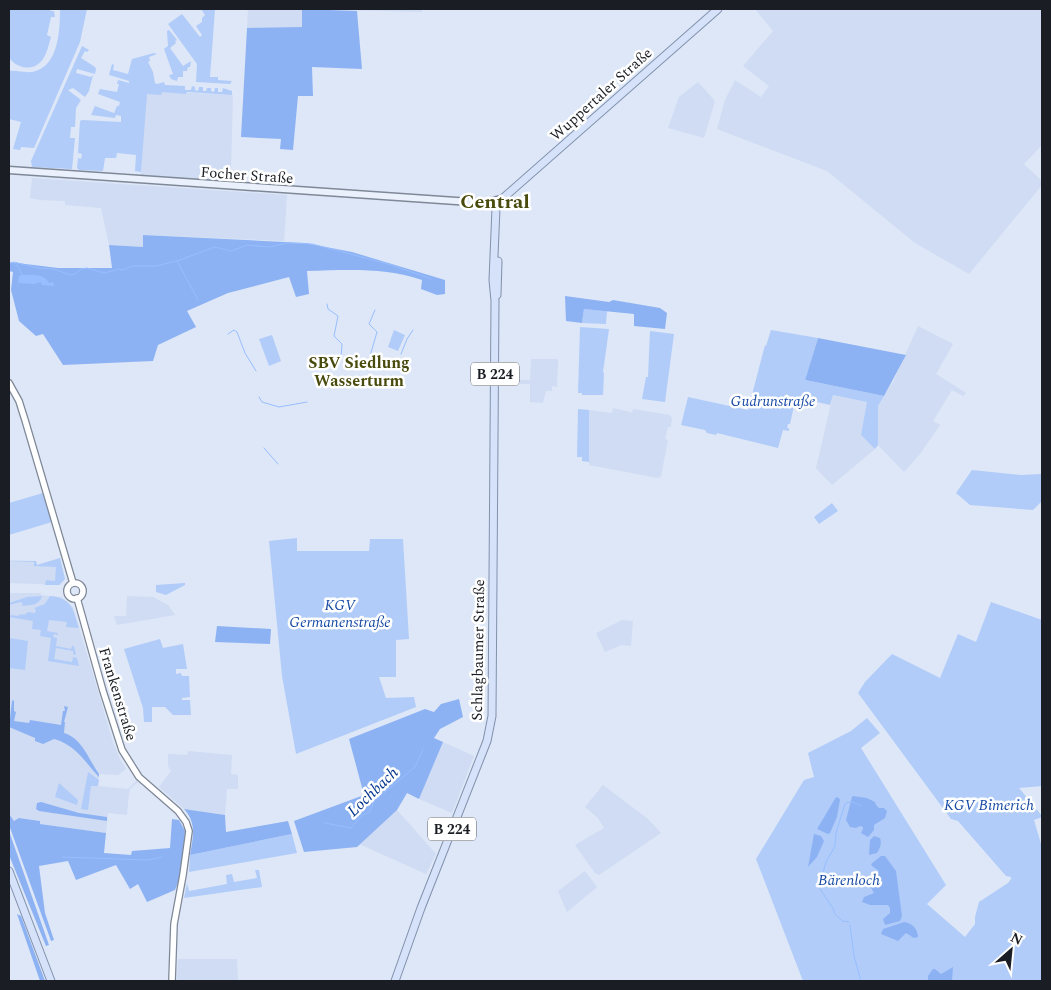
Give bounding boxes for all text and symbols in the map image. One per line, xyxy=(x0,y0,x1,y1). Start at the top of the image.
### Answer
street label: Wuppertaler Straße xyxy=(545,42,658,147)
street label: Focher Straße xyxy=(200,161,294,190)
district label: Central xyxy=(460,187,530,217)
district label: SBV Siedlung Wasserturm xyxy=(308,351,410,393)
road number: B 224 xyxy=(471,362,519,386)
park label: Gudrunstraße xyxy=(731,390,816,413)
street label: Schlagbaumer Straße xyxy=(466,579,491,721)
park label: KGV Germanenstraße xyxy=(289,594,391,634)
street label: Frankenstraße xyxy=(92,645,143,744)
water label: Lochbach xyxy=(342,761,404,822)
park label: KGV Bimerich xyxy=(944,794,1034,817)
road number: B 224 xyxy=(428,818,476,841)
park label: Bärenloch xyxy=(818,869,880,892)
north arrow xyxy=(986,925,1036,975)
text: N xyxy=(1007,927,1027,951)

